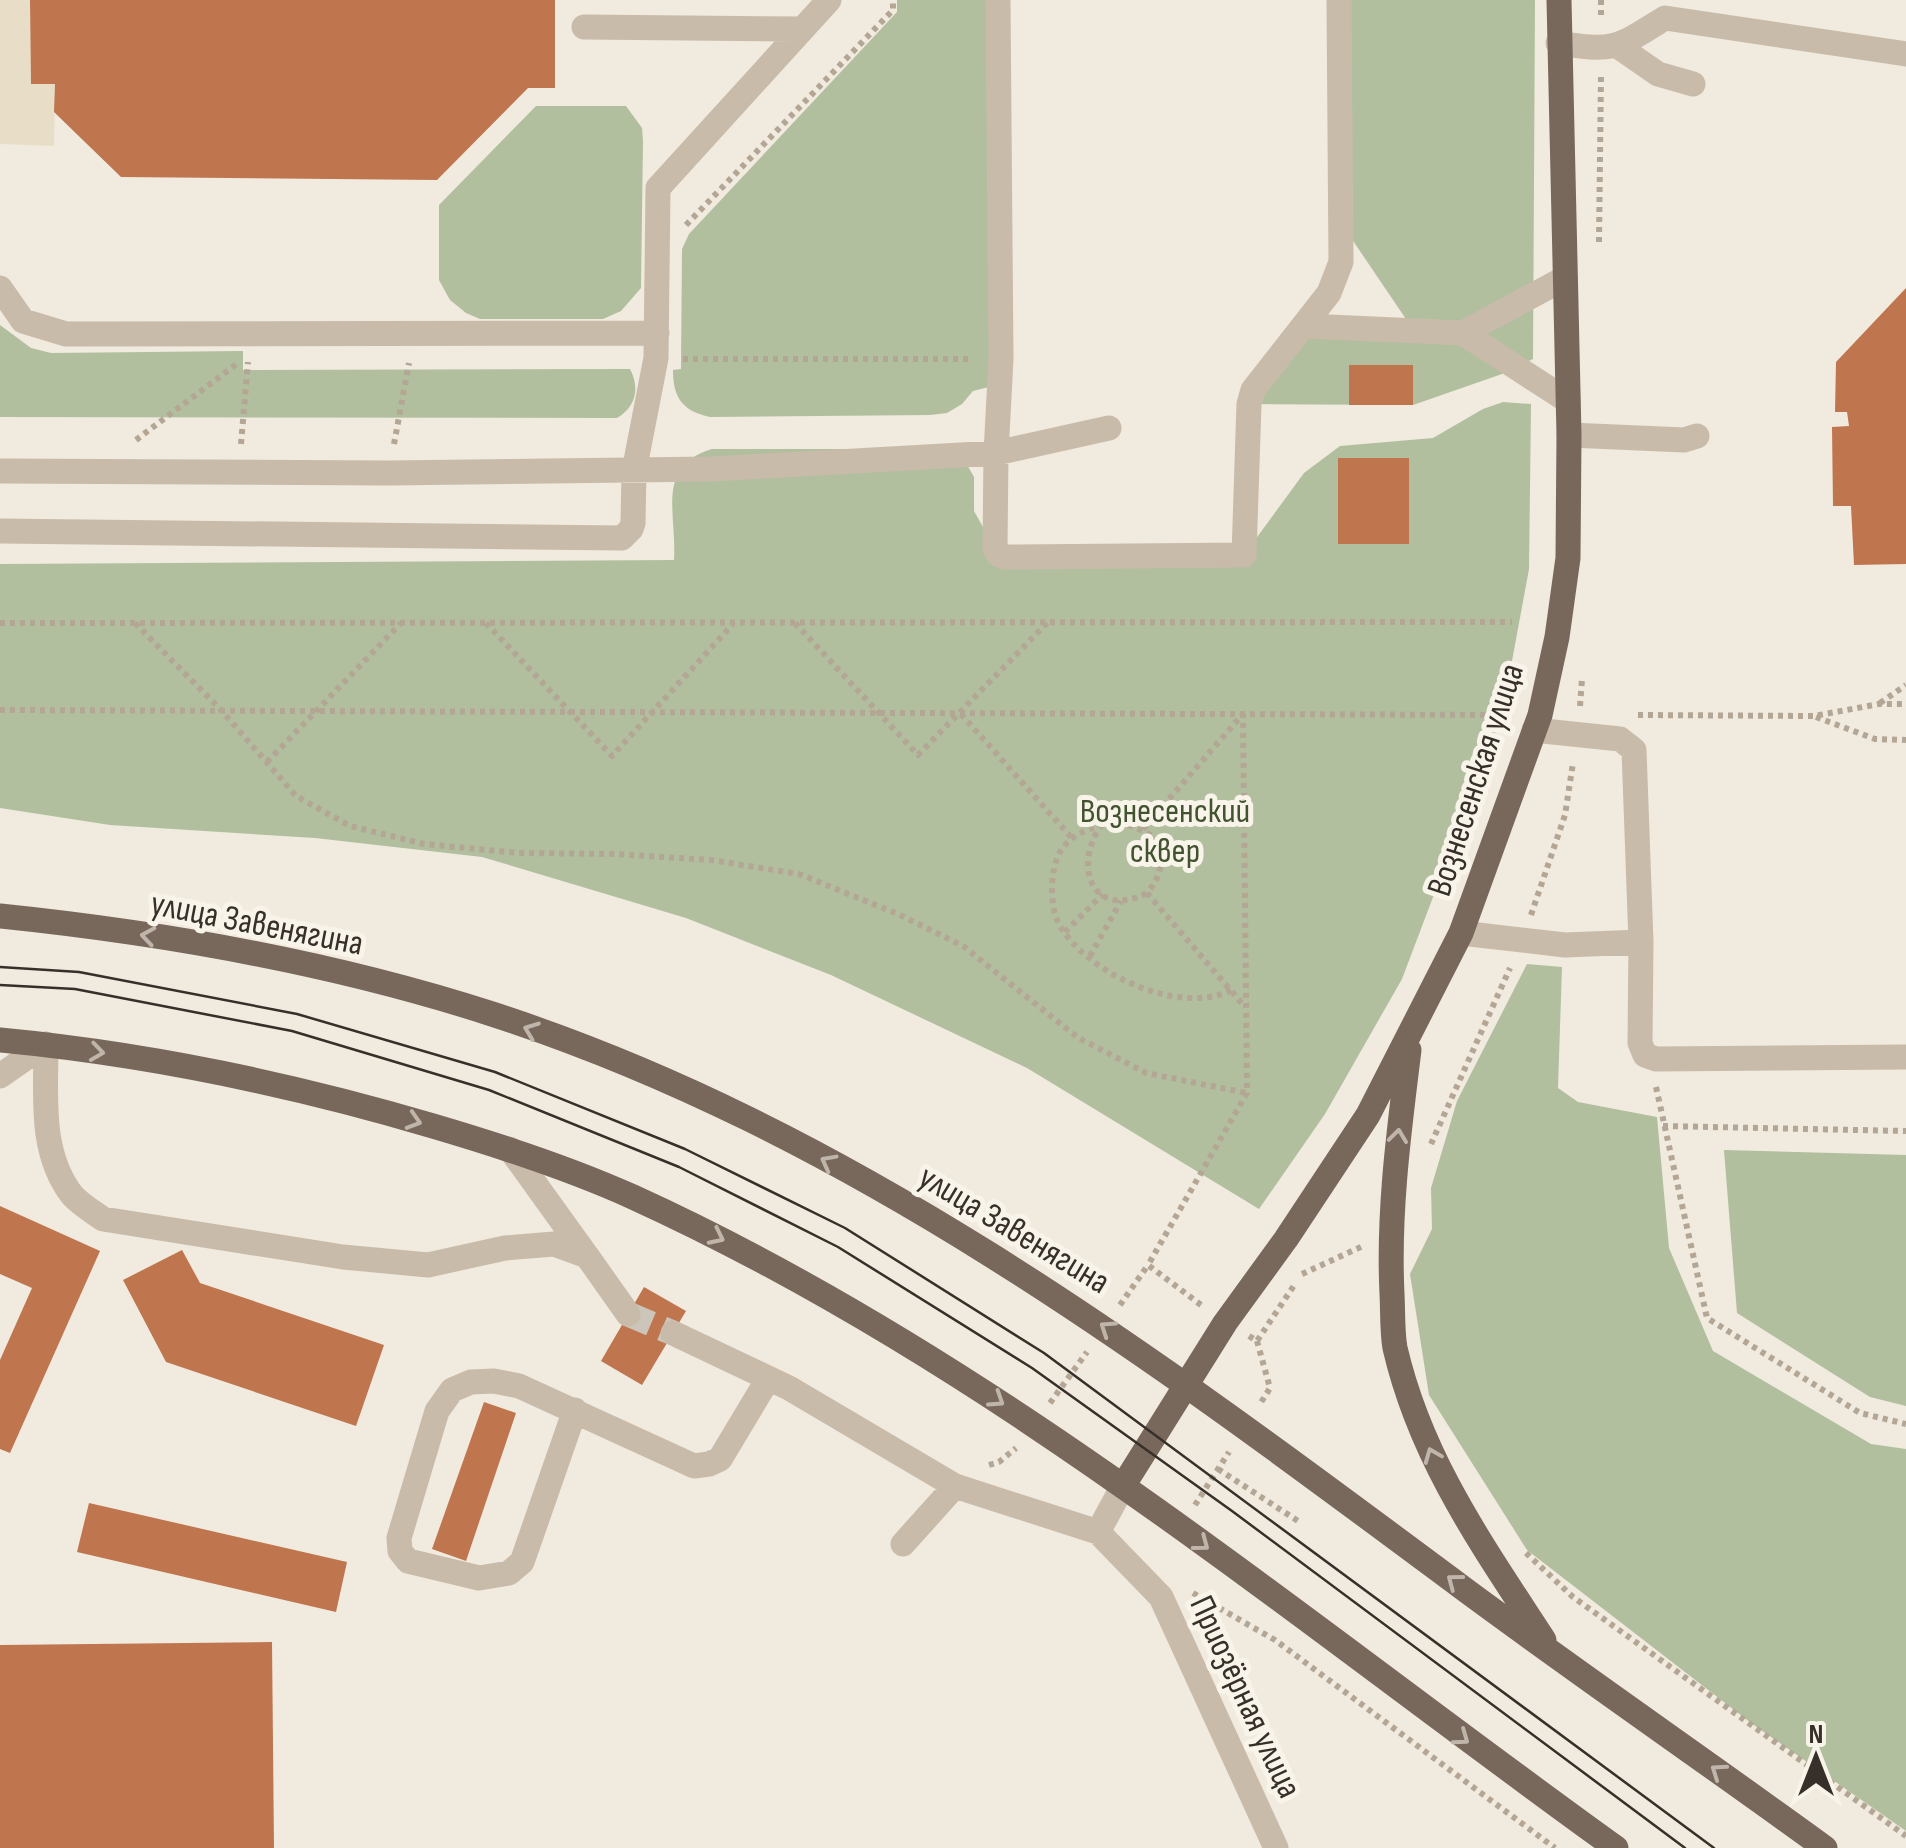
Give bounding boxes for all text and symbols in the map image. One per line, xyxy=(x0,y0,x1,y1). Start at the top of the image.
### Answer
street label: Вознесенская улица xyxy=(1418,658,1534,902)
park label: Вознесенский cквер xyxy=(1080,790,1250,873)
street label: улица Завенягина xyxy=(147,882,367,966)
one-way arrow xyxy=(140,927,156,948)
one-way arrow xyxy=(524,1021,541,1041)
one-way arrow xyxy=(88,1040,105,1061)
one-way arrow xyxy=(405,1109,422,1130)
one-way arrow xyxy=(1387,1128,1408,1144)
one-way arrow xyxy=(820,1155,838,1174)
street label: улица Завенягина xyxy=(911,1156,1117,1304)
one-way arrow xyxy=(706,1224,724,1244)
one-way arrow xyxy=(1099,1322,1117,1341)
one-way arrow xyxy=(986,1388,1004,1407)
one-way arrow xyxy=(1423,1447,1443,1464)
one-way arrow xyxy=(1191,1532,1209,1549)
one-way arrow xyxy=(1447,1576,1465,1593)
street label: Приозёрная улица xyxy=(1179,1589,1311,1805)
north arrow xyxy=(1766,1708,1866,1808)
text: N xyxy=(1809,1718,1823,1751)
one-way arrow xyxy=(1451,1726,1470,1744)
one-way arrow xyxy=(1710,1765,1729,1783)

